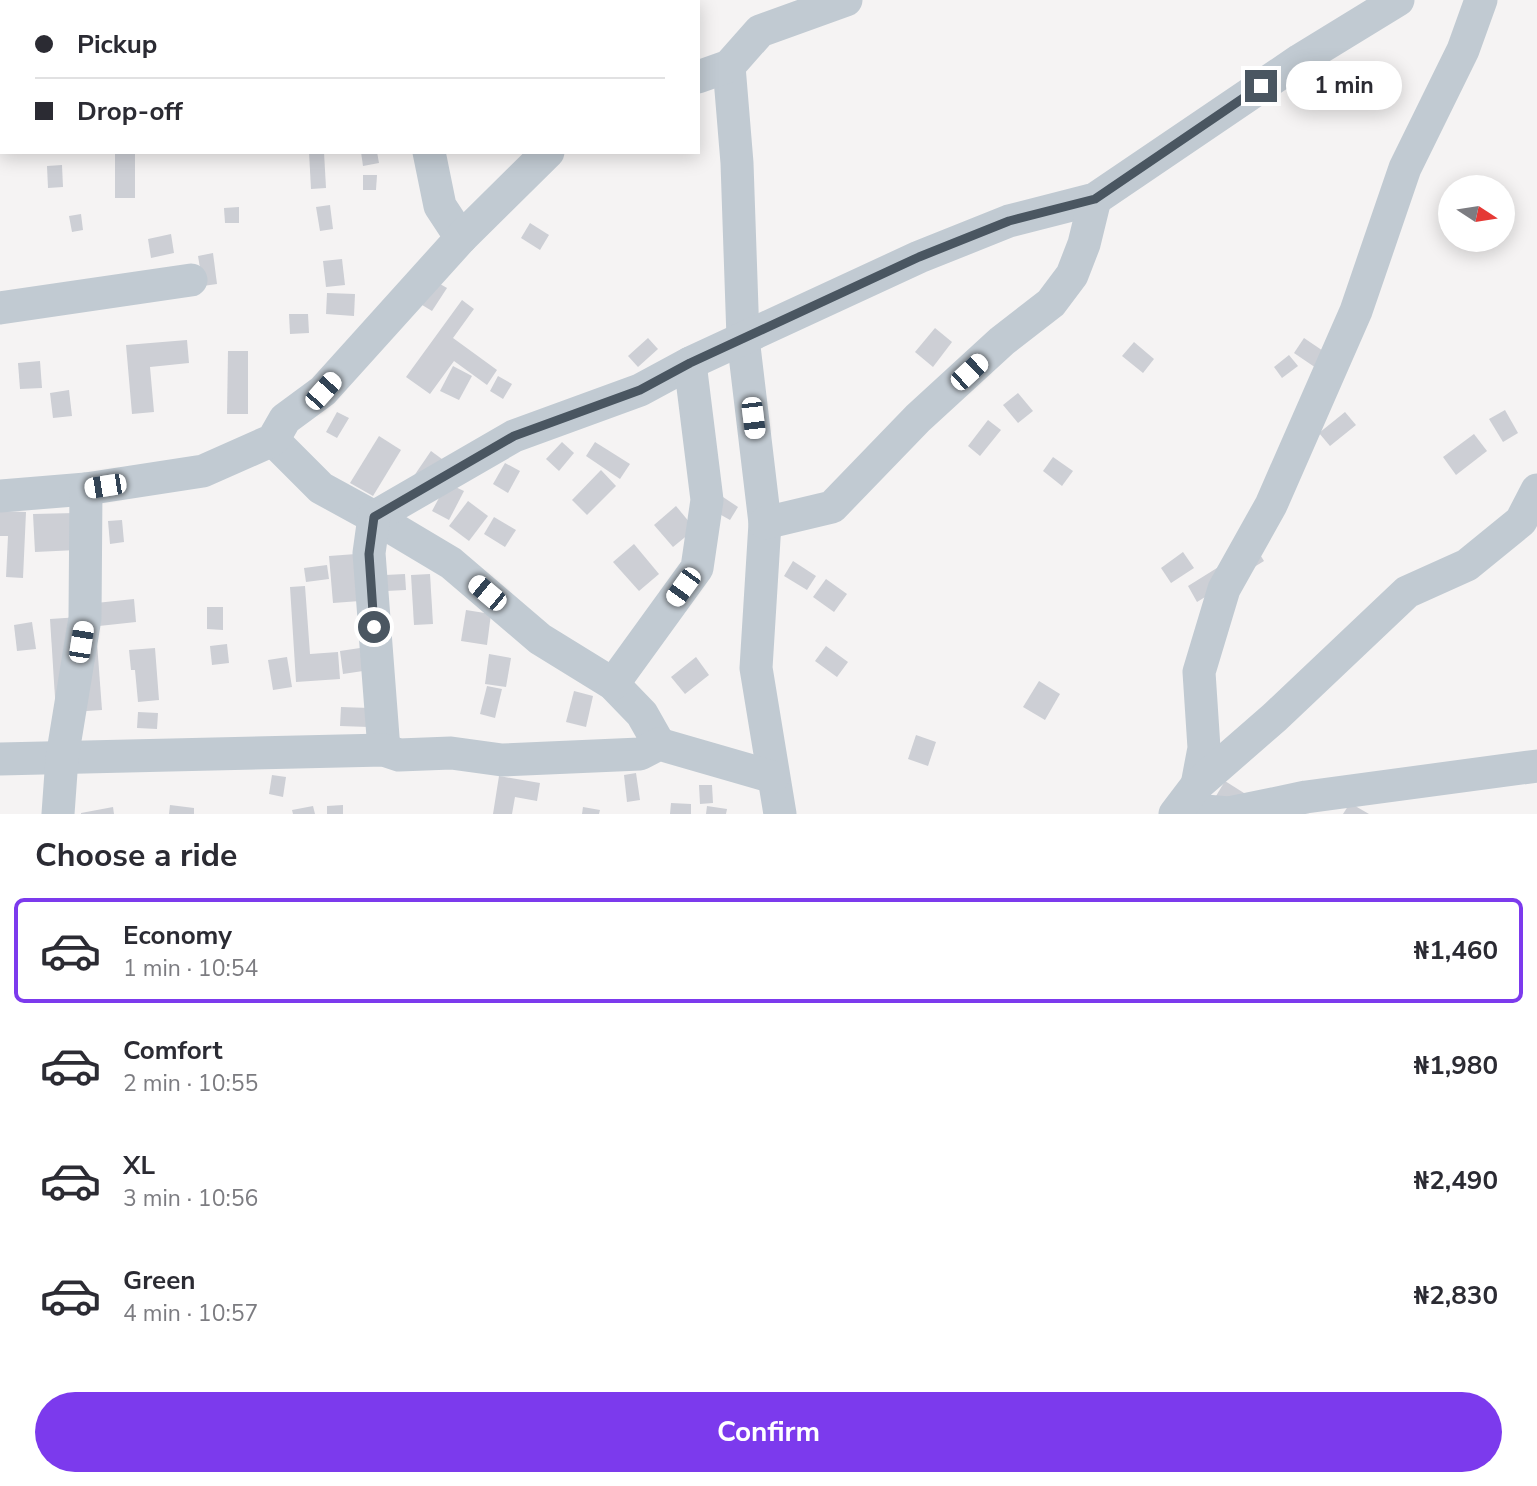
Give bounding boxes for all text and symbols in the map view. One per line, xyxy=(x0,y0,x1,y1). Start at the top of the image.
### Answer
text: Pickup xyxy=(77,27,157,62)
callout: 1 min xyxy=(1286,62,1401,110)
route end xyxy=(1245,70,1277,102)
text: 1 min xyxy=(1314,70,1374,101)
text: Drop-off xyxy=(77,94,183,129)
north arrow xyxy=(1438,175,1516,252)
map controls xyxy=(1438,175,1515,252)
car xyxy=(947,350,992,394)
car xyxy=(302,368,345,414)
car xyxy=(741,396,766,440)
car xyxy=(83,472,128,500)
car xyxy=(663,564,704,610)
car xyxy=(465,571,510,615)
route start xyxy=(358,611,390,643)
car xyxy=(68,620,95,664)
text: Choose a ride xyxy=(35,834,237,877)
text: Economy xyxy=(123,918,232,953)
icon: car xyxy=(39,919,102,982)
text: ₦1,460 xyxy=(1414,933,1498,968)
text: 1 min · 10:54 xyxy=(123,953,258,984)
text: Comfort xyxy=(123,1033,223,1068)
icon: car xyxy=(39,1034,102,1097)
text: ₦1,980 xyxy=(1414,1048,1498,1083)
text: 2 min · 10:55 xyxy=(123,1068,258,1099)
text: XL xyxy=(123,1148,155,1183)
icon: car xyxy=(39,1149,102,1212)
text: ₦2,490 xyxy=(1414,1163,1498,1198)
text: 3 min · 10:56 xyxy=(123,1183,258,1214)
text: Green xyxy=(123,1263,196,1298)
icon: car xyxy=(39,1264,102,1327)
text: ₦2,830 xyxy=(1414,1278,1498,1313)
text: 4 min · 10:57 xyxy=(123,1298,258,1329)
button: Confirm xyxy=(35,1392,1502,1472)

